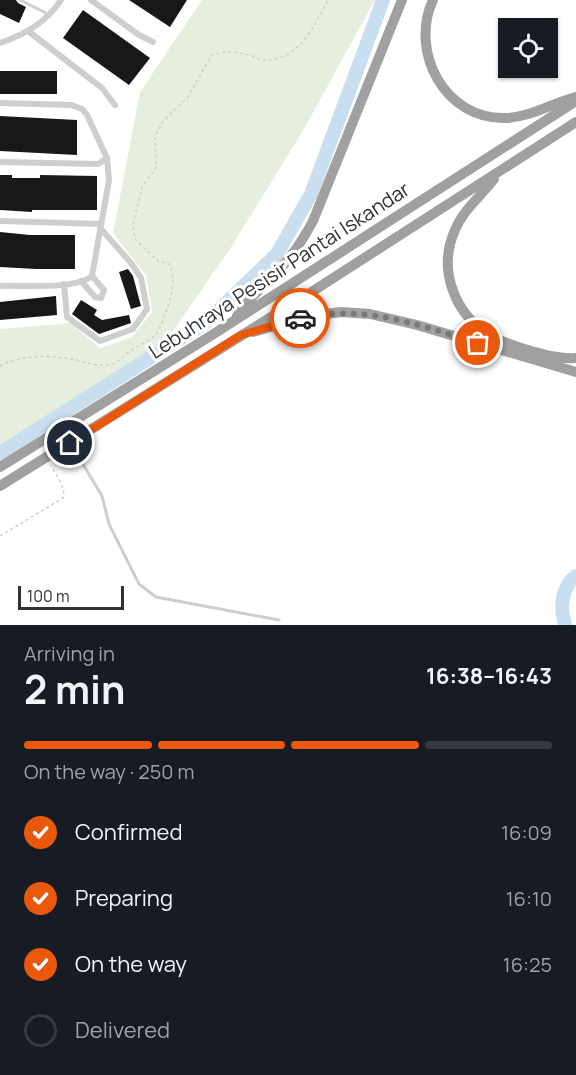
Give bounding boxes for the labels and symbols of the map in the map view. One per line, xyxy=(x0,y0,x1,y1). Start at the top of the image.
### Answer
street label: Lebuhraya Pesisir Pantai Iskandar xyxy=(143,175,415,365)
courier xyxy=(270,288,330,348)
pin xyxy=(452,317,503,368)
pin xyxy=(44,417,95,468)
scale bar xyxy=(18,583,124,610)

